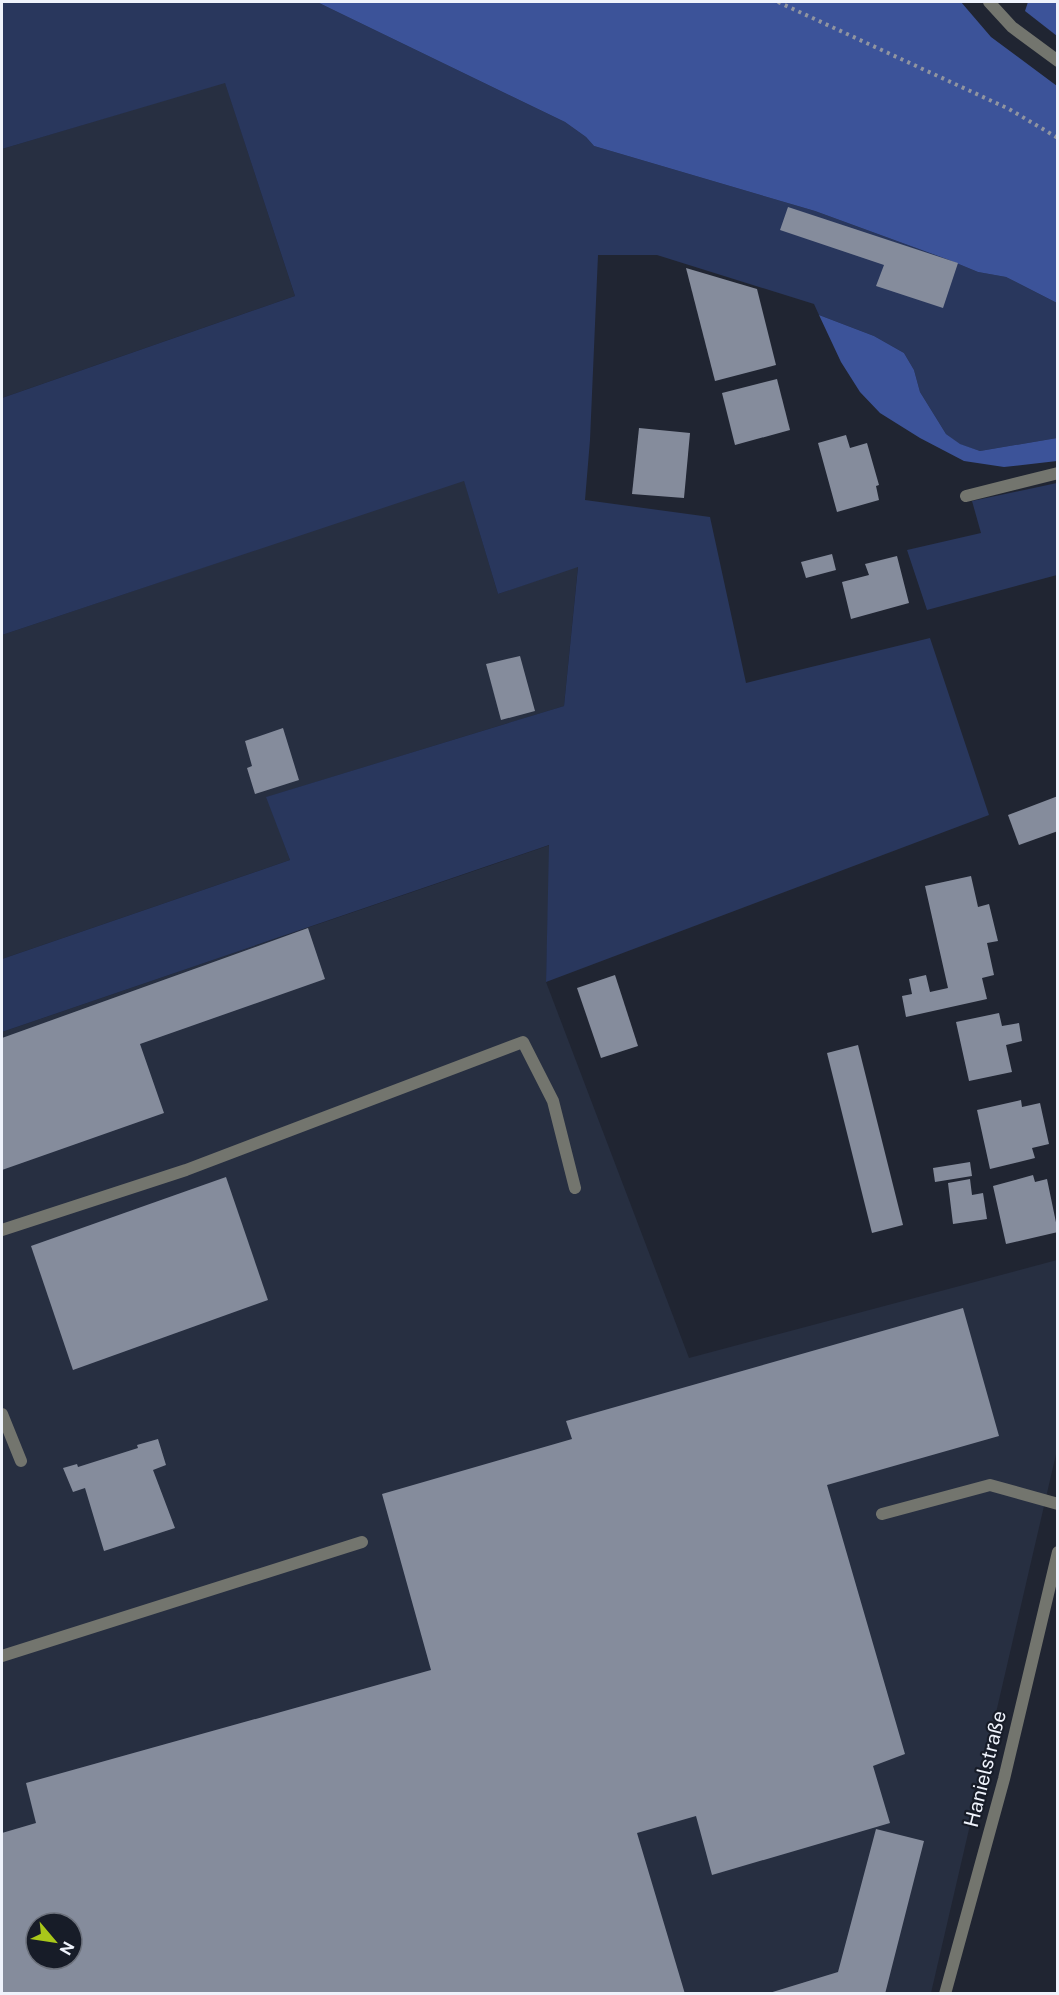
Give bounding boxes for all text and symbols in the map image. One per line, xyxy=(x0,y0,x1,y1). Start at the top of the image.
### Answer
street label: Hanielstraße xyxy=(959,1708,1011,1830)
north arrow xyxy=(24,1911,84,1971)
text: N xyxy=(55,1938,78,1958)

